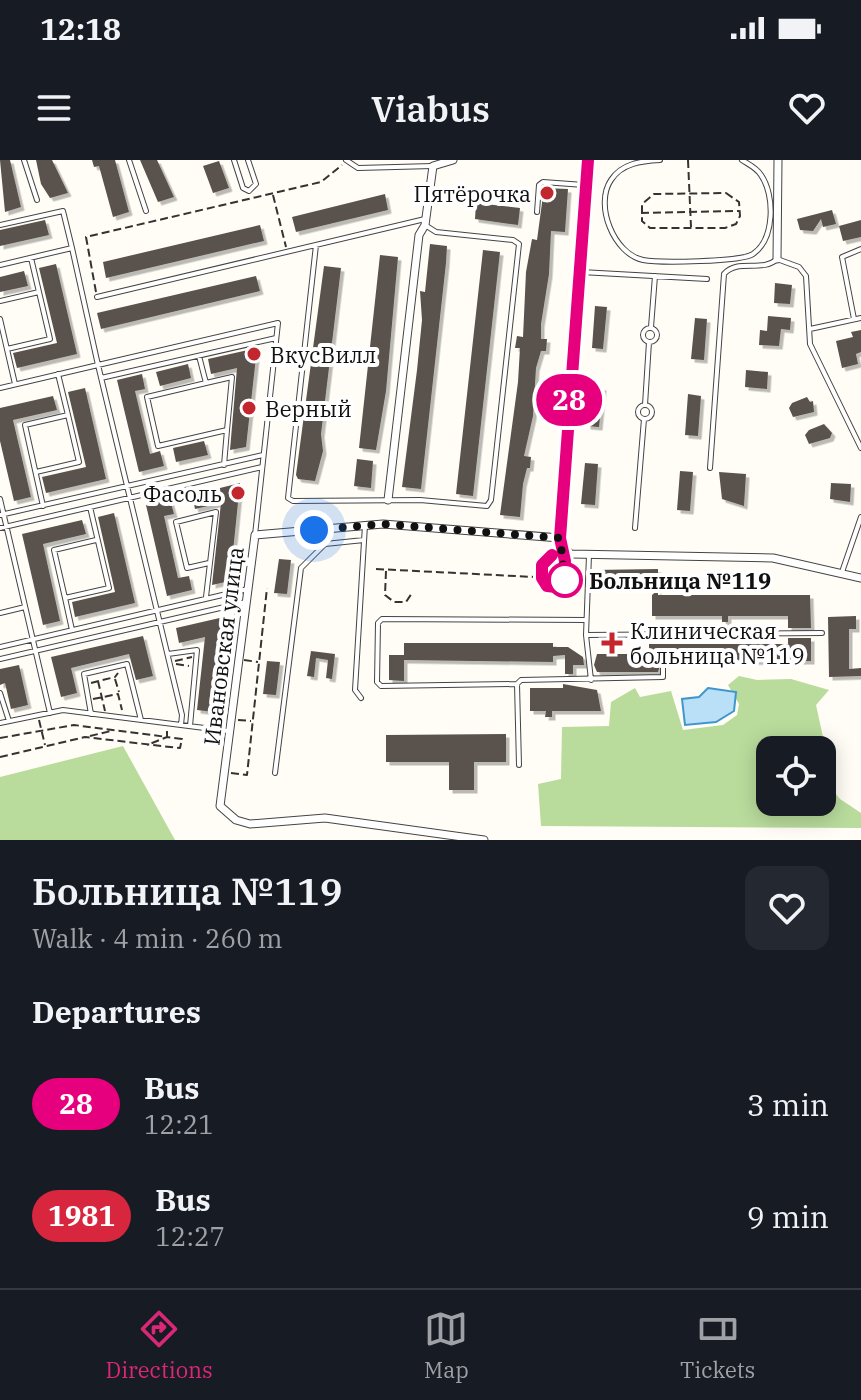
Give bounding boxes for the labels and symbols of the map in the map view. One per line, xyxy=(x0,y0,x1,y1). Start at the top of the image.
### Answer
place label: Пятёрочка xyxy=(413,179,531,208)
marker: Пятёрочка xyxy=(538,184,556,202)
place label: ВкусВилл xyxy=(270,340,376,369)
marker: ВкусВилл xyxy=(245,345,263,363)
line badge: 28 xyxy=(533,374,605,426)
place label: Верный xyxy=(265,394,352,423)
marker: Верный xyxy=(240,399,258,417)
place label: Фасоль xyxy=(143,479,222,508)
marker: Фасоль xyxy=(229,484,247,502)
your location xyxy=(294,510,334,550)
street label: Ивановская улица xyxy=(196,545,250,747)
marker: Больница №119 xyxy=(548,563,582,597)
place label: Больница №119 xyxy=(589,566,771,595)
place label: Клиническая больница №119 xyxy=(630,616,805,670)
marker: Клиническая больница №119 xyxy=(601,632,623,654)

